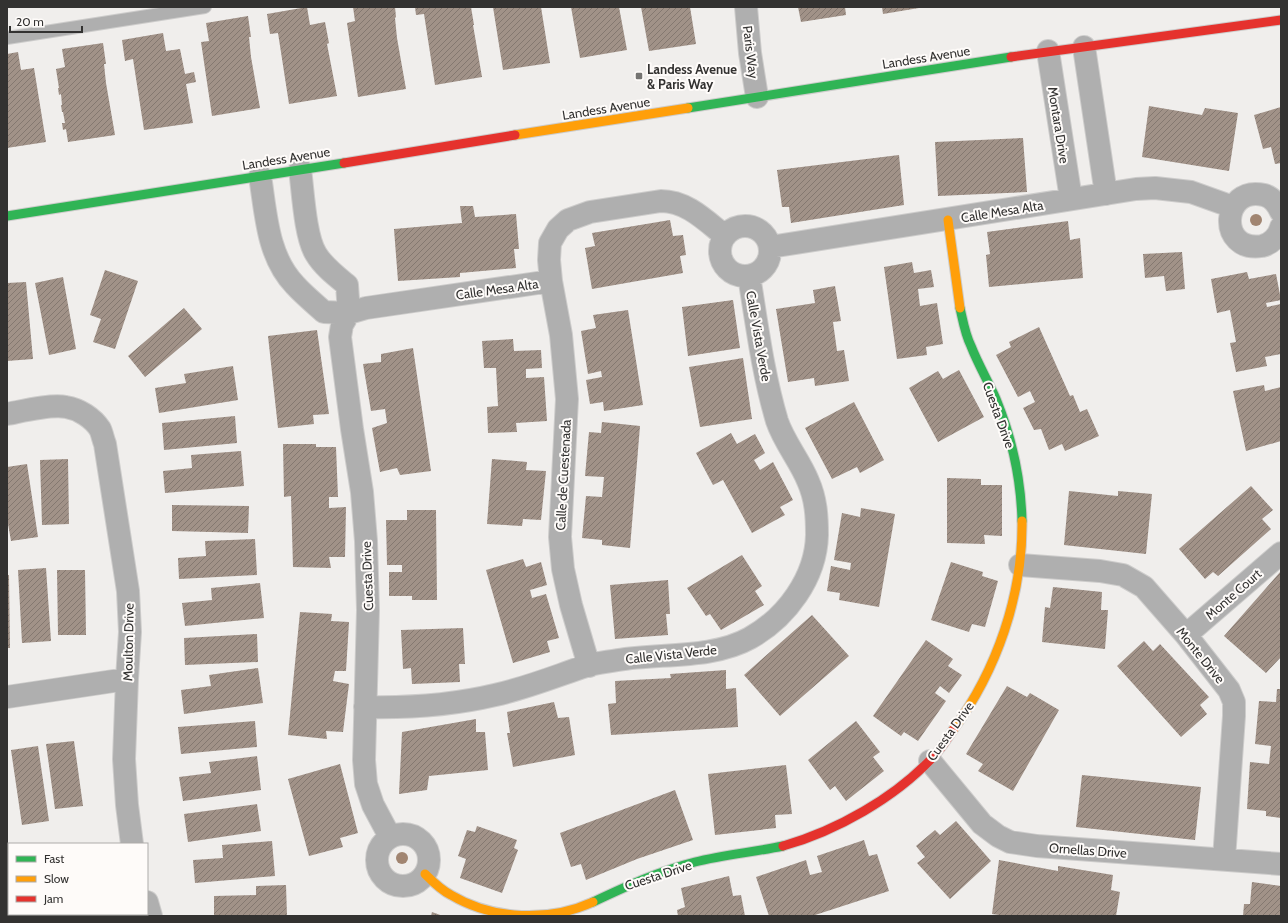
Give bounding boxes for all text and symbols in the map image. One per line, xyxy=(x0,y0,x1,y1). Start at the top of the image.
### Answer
scale bar xyxy=(10,8,82,34)
text: 20 m xyxy=(16,14,44,29)
street label: Paris Way xyxy=(740,25,762,80)
street label: Landess Avenue xyxy=(881,42,971,72)
place label: Landess Avenue & Paris Way xyxy=(647,61,737,92)
marker: Landess Avenue & Paris Way xyxy=(634,71,644,81)
street label: Montara Drive xyxy=(1045,85,1073,165)
street label: Landess Avenue xyxy=(561,93,651,123)
street label: Landess Avenue xyxy=(241,143,331,173)
street label: Calle Mesa Alta xyxy=(960,196,1045,225)
street label: Calle Mesa Alta xyxy=(455,275,540,303)
street label: Calle Vista Verde xyxy=(743,289,775,383)
street label: Cuesta Drive xyxy=(980,380,1018,451)
street label: Calle de Cuestenada xyxy=(552,418,574,531)
street label: Cuesta Drive xyxy=(358,541,376,611)
street label: Monte Court xyxy=(1202,565,1265,623)
street label: Moulton Drive xyxy=(119,602,137,681)
street label: Monte Drive xyxy=(1173,624,1229,687)
street label: Calle Vista Verde xyxy=(625,641,718,667)
street label: Cuesta Drive xyxy=(923,698,977,764)
street label: Ornellas Drive xyxy=(1049,839,1128,861)
legend xyxy=(8,843,148,915)
text: Fast xyxy=(44,851,64,866)
street label: Cuesta Drive xyxy=(623,857,694,893)
text: Slow xyxy=(44,871,69,886)
text: Jam xyxy=(43,891,63,906)

